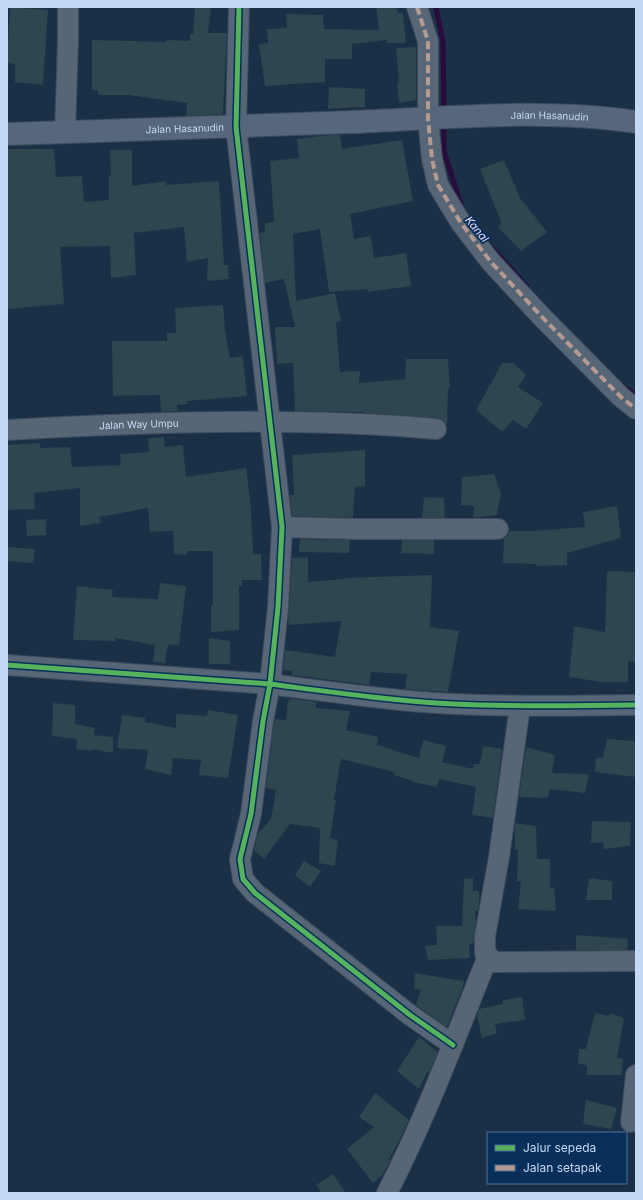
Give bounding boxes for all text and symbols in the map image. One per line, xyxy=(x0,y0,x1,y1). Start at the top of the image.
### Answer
street label: Jalan Hasanudin xyxy=(510,109,589,123)
street label: Jalan Hasanudin xyxy=(146,121,224,135)
water label: Kanal xyxy=(462,213,492,245)
street label: Jalan Way Umpu xyxy=(99,417,179,431)
legend xyxy=(487,1132,627,1184)
text: Jalur sepeda xyxy=(523,1140,596,1155)
text: Jalan setapak xyxy=(523,1160,602,1175)

